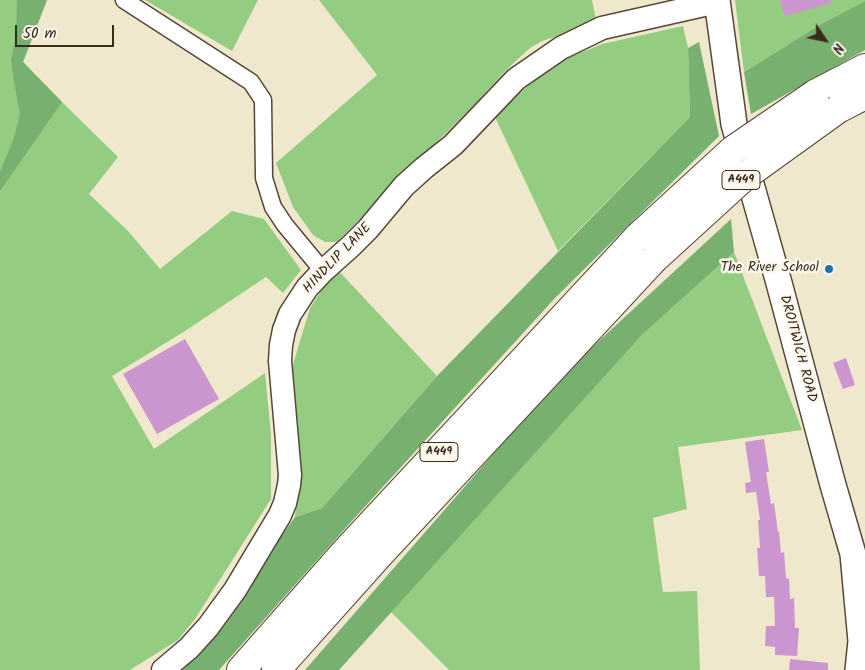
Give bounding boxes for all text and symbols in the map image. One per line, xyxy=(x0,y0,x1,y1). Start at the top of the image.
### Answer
scale bar xyxy=(18,15,116,47)
north arrow xyxy=(800,15,850,65)
text: 50 m xyxy=(23,22,57,46)
text: N xyxy=(826,39,849,58)
road number: A449 xyxy=(722,170,760,190)
street label: HINDLIP LANE xyxy=(300,220,376,298)
place label: The River School xyxy=(721,261,819,277)
marker: The River School xyxy=(823,263,835,275)
street label: DROITWICH ROAD xyxy=(775,293,819,405)
road number: A449 xyxy=(420,442,458,462)

